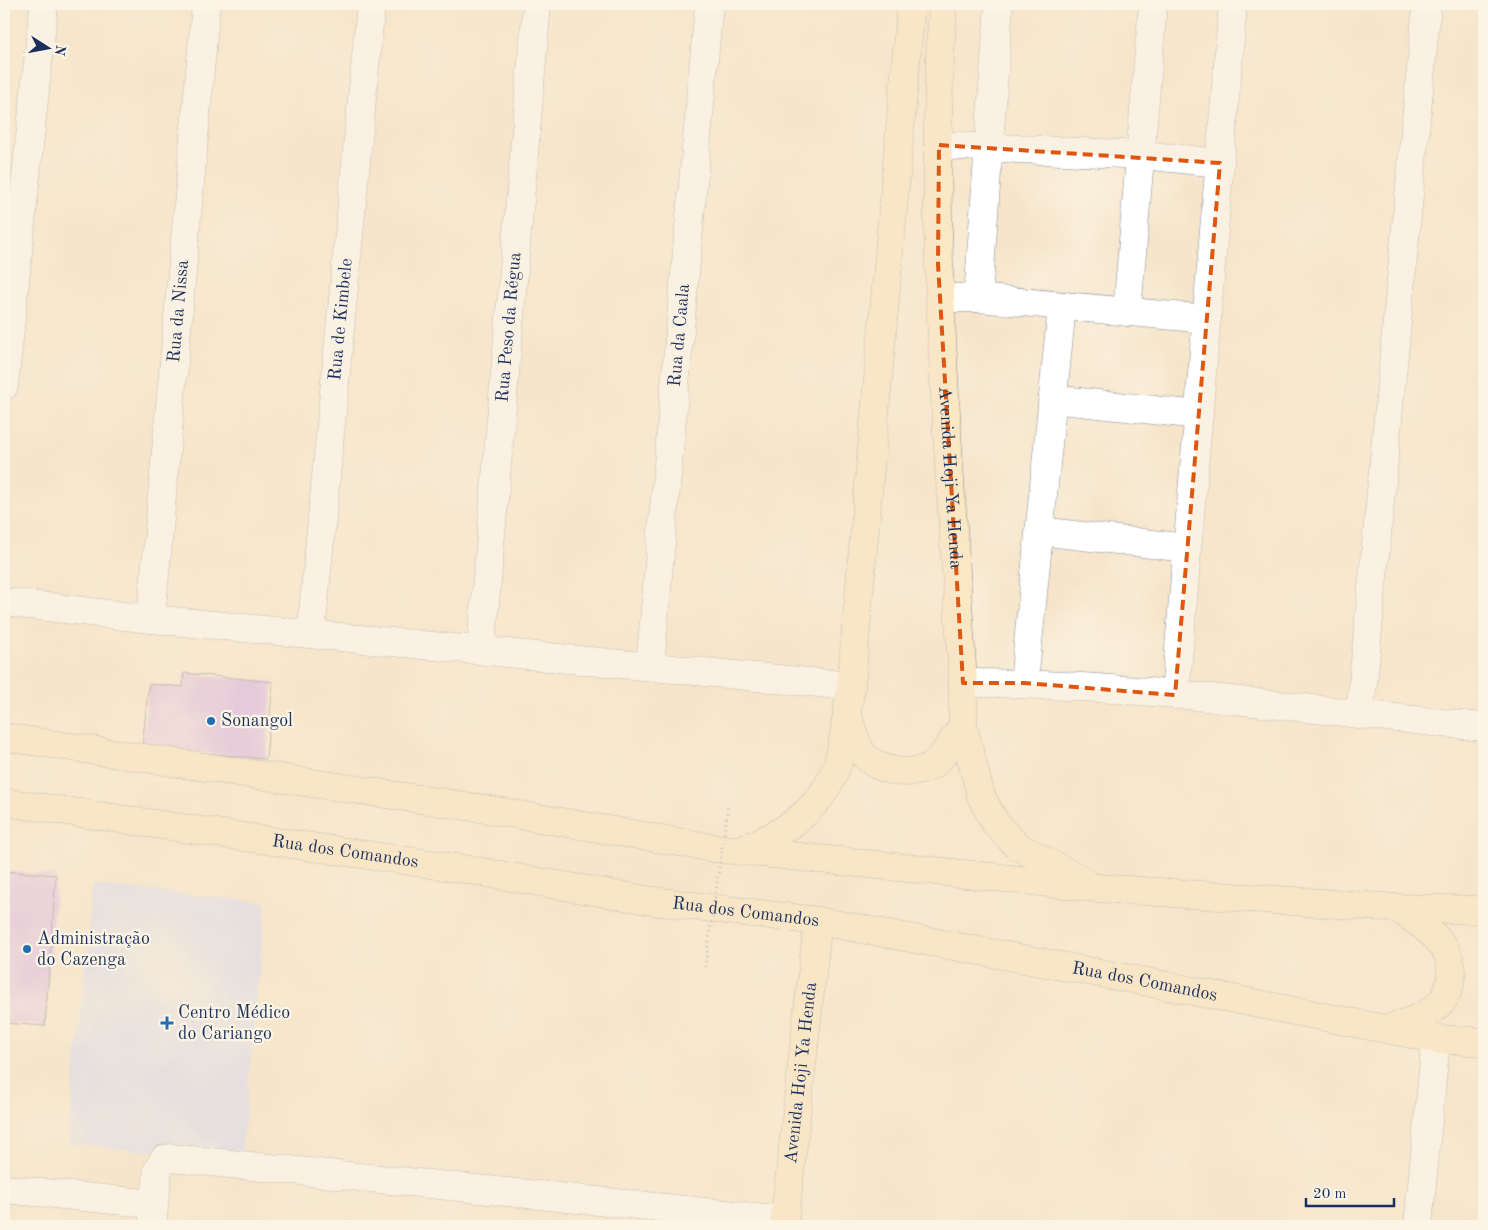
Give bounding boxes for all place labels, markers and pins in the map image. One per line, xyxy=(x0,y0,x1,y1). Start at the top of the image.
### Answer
place label: Sonangol xyxy=(221,712,293,730)
marker: Sonangol xyxy=(205,715,217,727)
place label: Administração do Cazenga xyxy=(37,930,150,969)
marker: Administração do Cazenga xyxy=(21,943,33,955)
place label: Centro Médico do Cariango xyxy=(178,1004,290,1043)
marker: Centro Médico do Cariango xyxy=(160,1016,174,1030)

